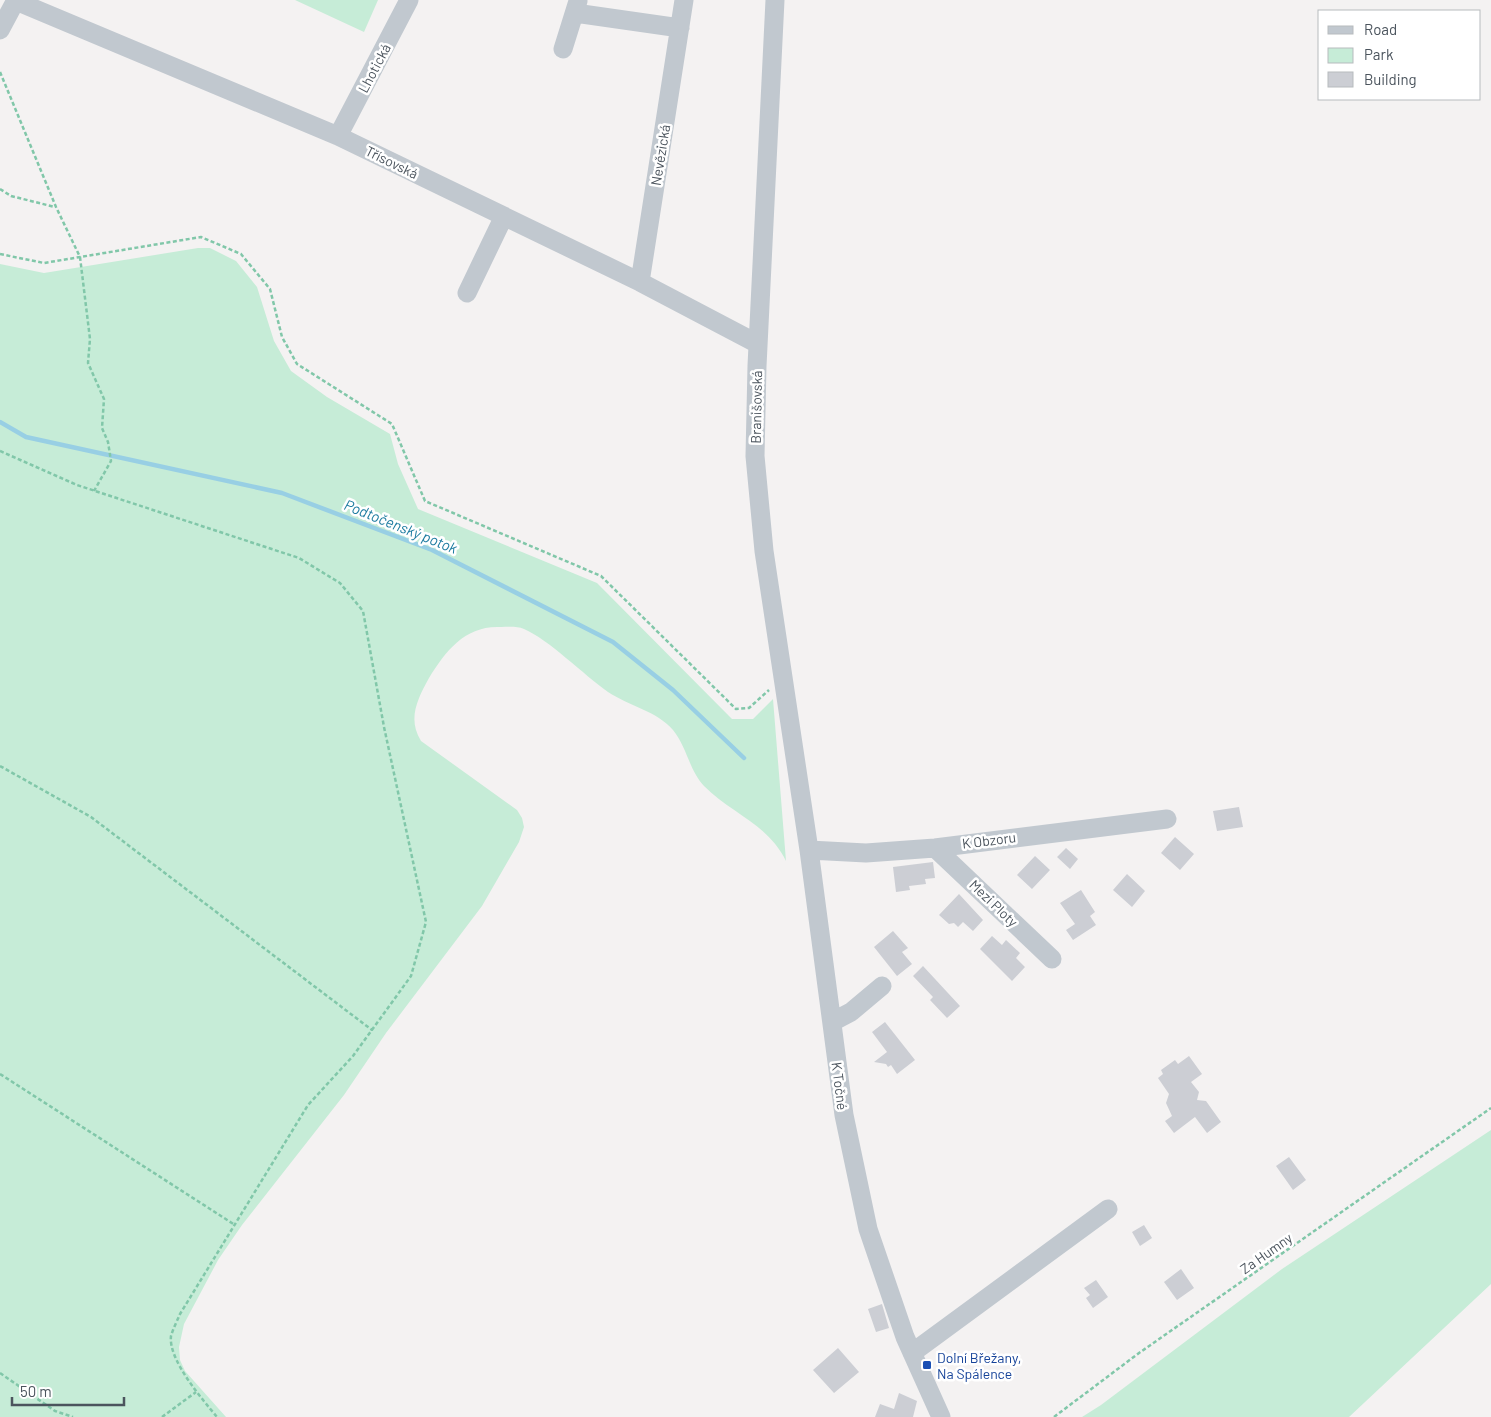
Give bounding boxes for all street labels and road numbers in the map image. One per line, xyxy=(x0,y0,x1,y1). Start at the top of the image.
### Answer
street label: Lhotická xyxy=(354,41,394,95)
street label: Nevězická xyxy=(647,123,673,187)
street label: Třísovská xyxy=(363,142,421,182)
street label: Branišovská xyxy=(747,370,765,444)
street label: K Obzoru xyxy=(961,828,1017,852)
street label: Mezi Ploty xyxy=(966,876,1022,931)
street label: K Točné xyxy=(829,1061,851,1111)
street label: Za Humny xyxy=(1237,1229,1296,1277)

